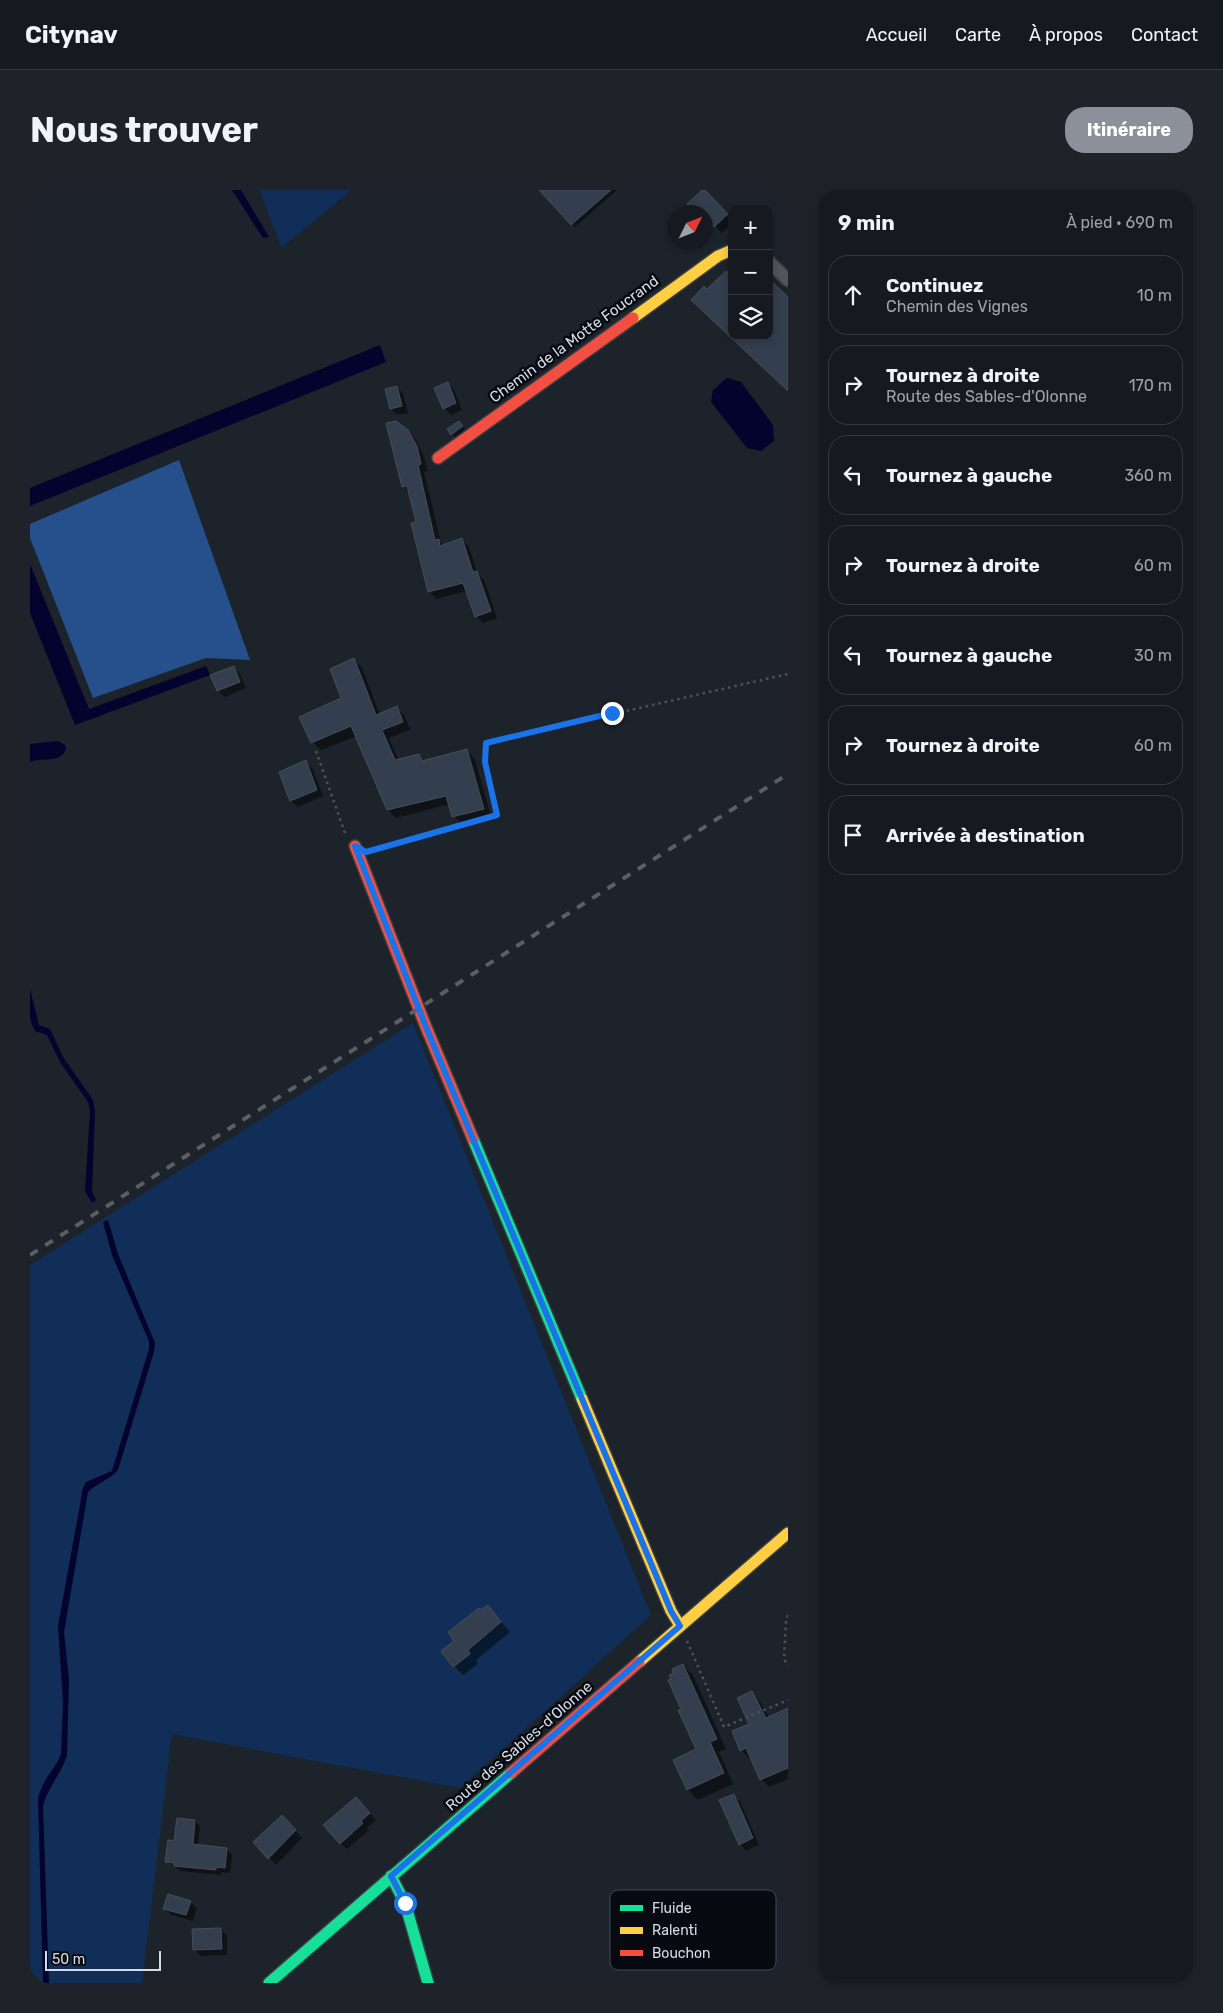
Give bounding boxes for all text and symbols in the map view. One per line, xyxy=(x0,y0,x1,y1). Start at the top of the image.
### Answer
text: Citynav xyxy=(25,21,118,49)
text: Accueil xyxy=(866,24,927,46)
text: Carte xyxy=(955,24,1001,46)
text: À propos xyxy=(1029,24,1103,46)
text: Contact xyxy=(1131,24,1198,46)
button: Itinéraire xyxy=(1065,107,1193,153)
text: Nous trouver xyxy=(30,109,258,151)
north arrow xyxy=(668,205,713,250)
map controls xyxy=(728,205,773,340)
button: + xyxy=(728,205,773,250)
text: 9 min xyxy=(838,210,895,235)
text: À pied · 690 m xyxy=(1066,213,1173,232)
button: − xyxy=(728,250,773,295)
street label: Chemin de la Motte Foucrand xyxy=(486,272,662,406)
text: Continuez xyxy=(886,274,984,297)
icon: ahead xyxy=(839,281,867,309)
text: 10 m xyxy=(1137,286,1172,305)
button: layers xyxy=(728,295,773,340)
text: Chemin des Vignes xyxy=(886,297,1028,316)
text: Tournez à droite xyxy=(886,364,1040,387)
icon: right xyxy=(839,371,867,399)
text: 170 m xyxy=(1129,376,1172,395)
text: Route des Sables-d'Olonne xyxy=(886,387,1087,406)
icon: left xyxy=(839,461,867,489)
text: Tournez à gauche xyxy=(886,464,1052,487)
text: 360 m xyxy=(1124,466,1172,485)
icon: right xyxy=(839,551,867,579)
text: Tournez à droite xyxy=(886,554,1040,577)
text: 60 m xyxy=(1134,556,1172,575)
icon: left xyxy=(839,641,867,669)
text: Tournez à gauche xyxy=(886,644,1052,667)
text: 30 m xyxy=(1134,646,1172,665)
route end xyxy=(601,702,624,725)
icon: right xyxy=(839,731,867,759)
text: Tournez à droite xyxy=(886,734,1040,757)
text: 60 m xyxy=(1134,736,1172,755)
icon: arrive xyxy=(839,821,867,849)
text: Arrivée à destination xyxy=(886,824,1085,847)
street label: Route des Sables-d'Olonne xyxy=(442,1677,596,1815)
legend xyxy=(610,1890,776,1970)
route start xyxy=(394,1892,417,1915)
text: Fluide xyxy=(652,1900,692,1917)
text: Ralenti xyxy=(652,1922,697,1939)
text: Bouchon xyxy=(652,1945,711,1962)
scale bar xyxy=(45,1948,161,1971)
text: 50 m xyxy=(52,1951,85,1968)

